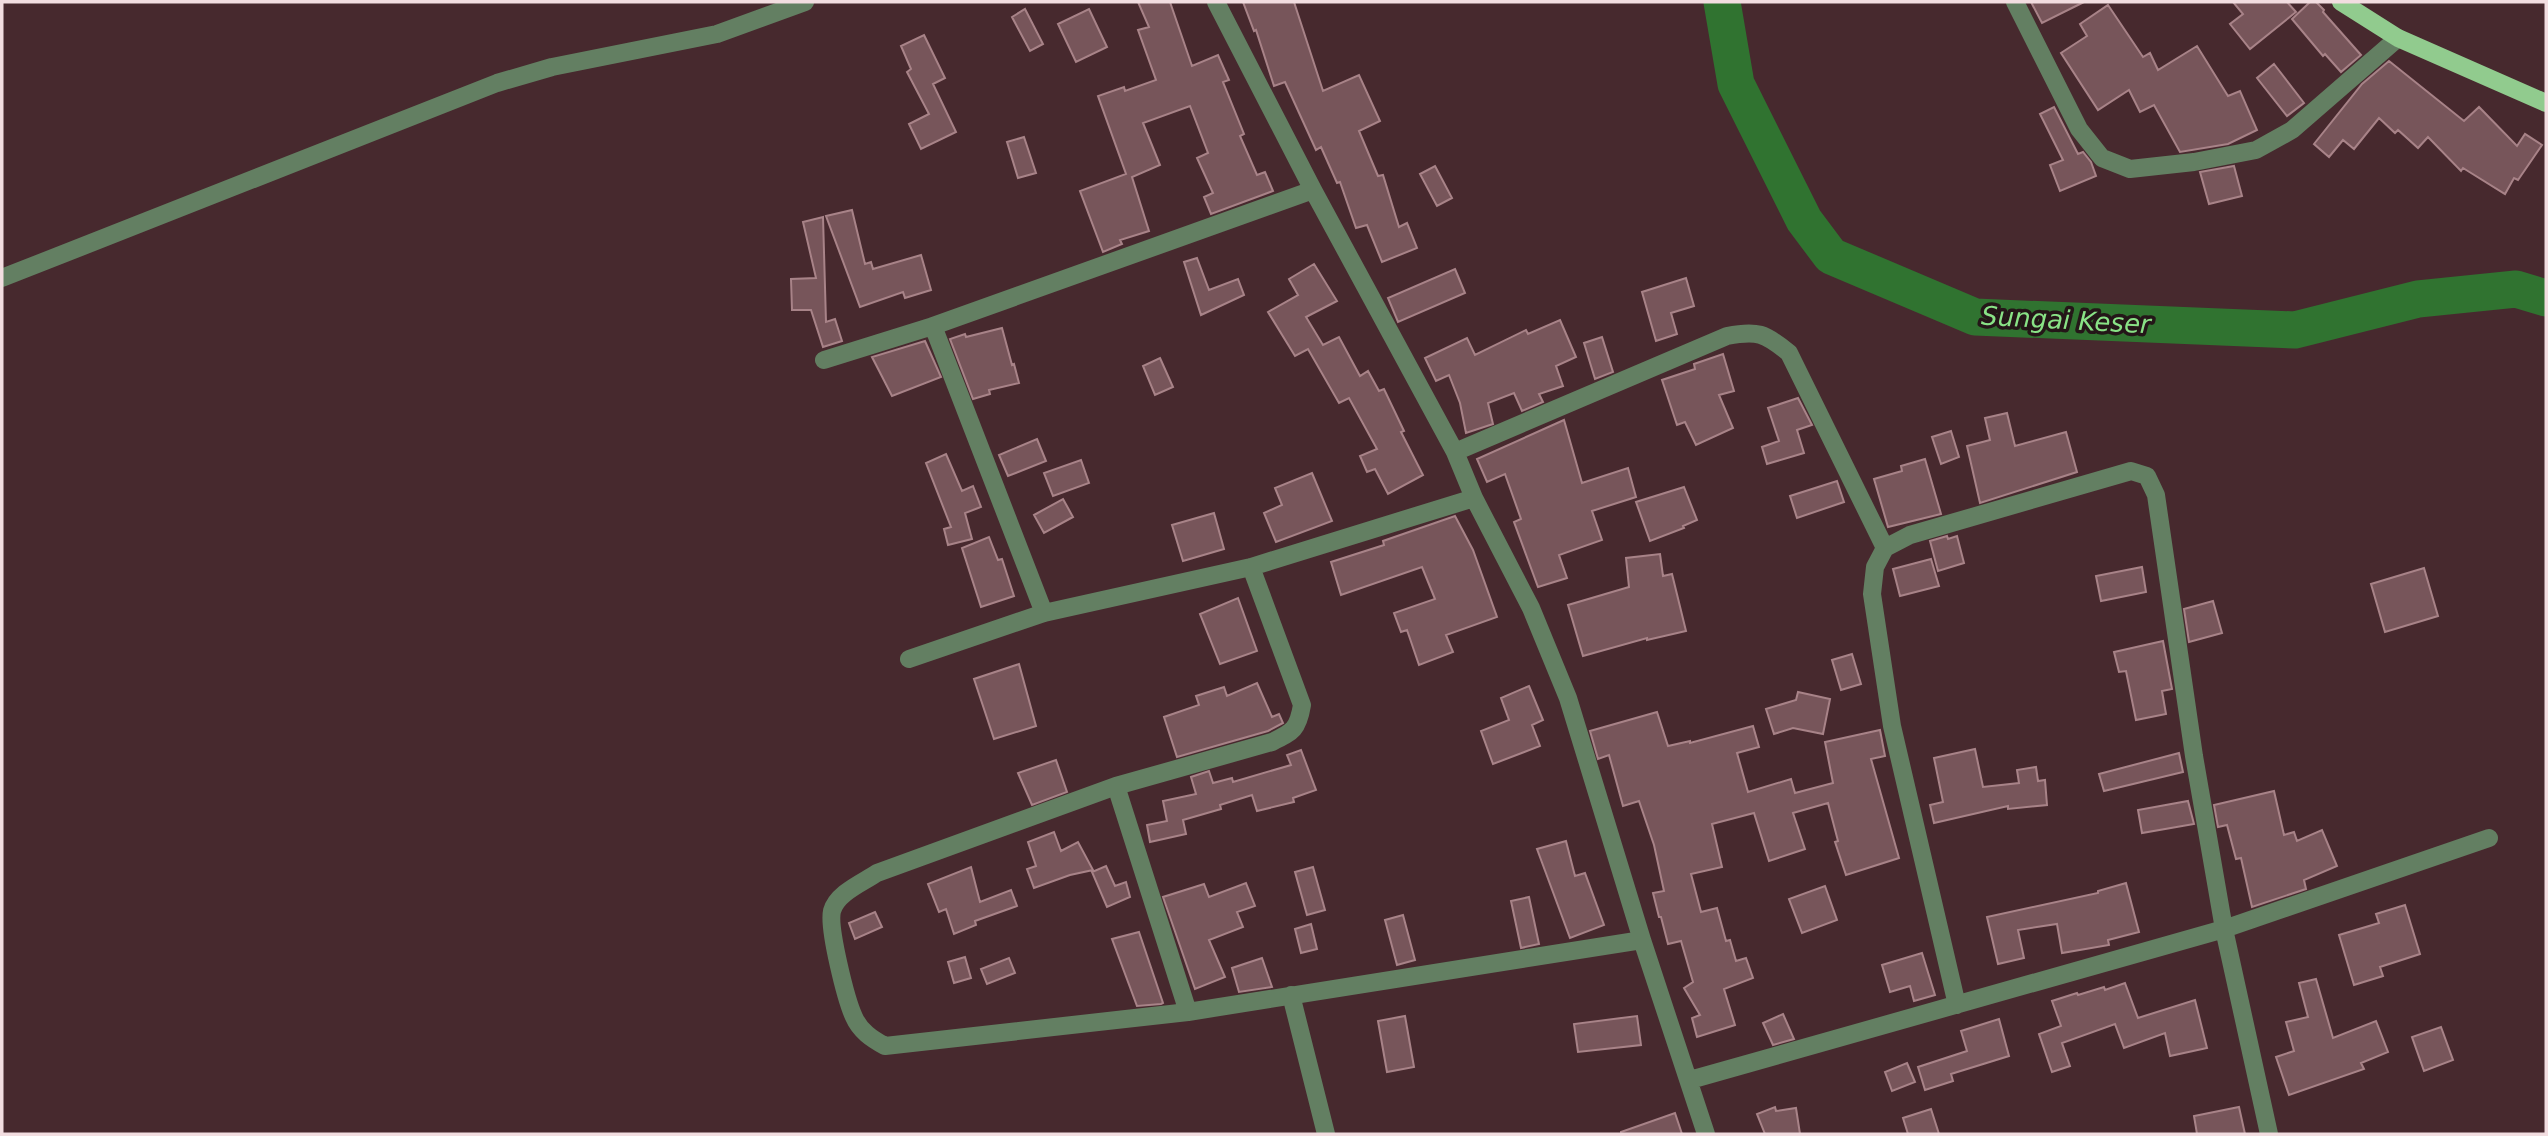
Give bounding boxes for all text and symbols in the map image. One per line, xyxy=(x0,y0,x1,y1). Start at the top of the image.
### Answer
water label: Sungai Keser xyxy=(1980,301,2154,340)

